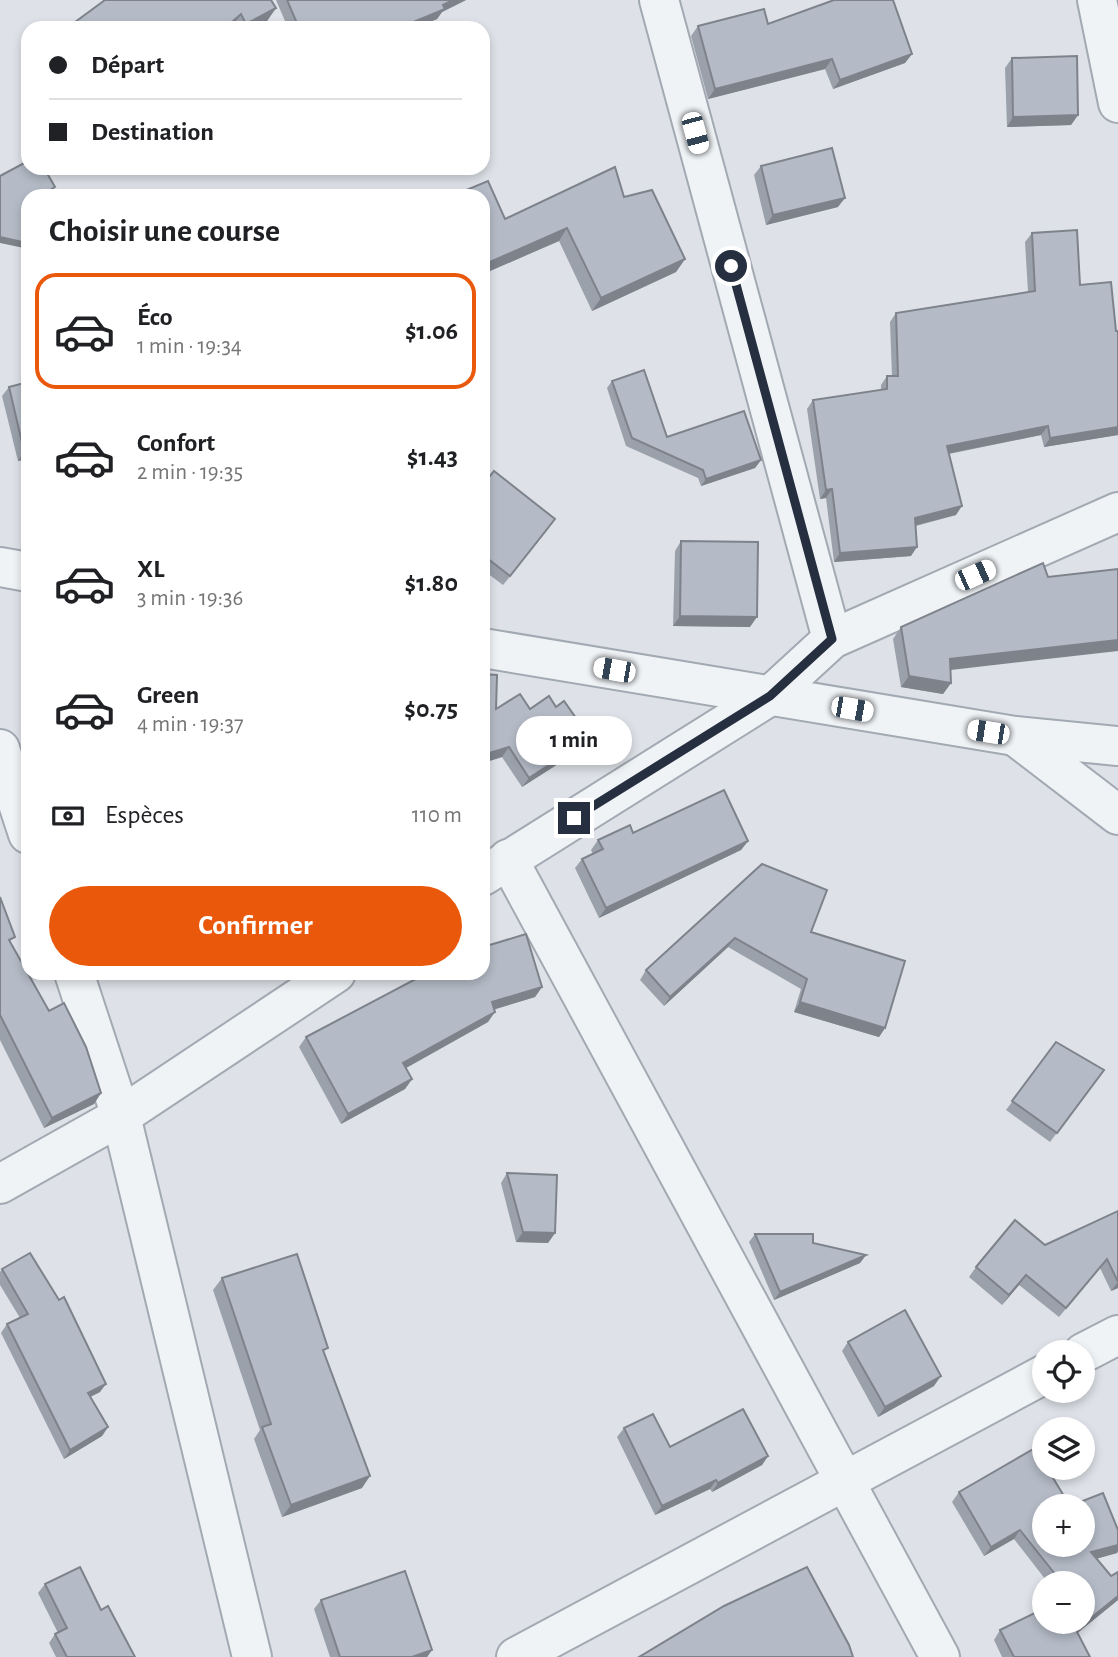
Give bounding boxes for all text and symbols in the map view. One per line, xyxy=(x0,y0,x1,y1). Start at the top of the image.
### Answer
text: Départ xyxy=(91,52,164,78)
car xyxy=(680,110,711,156)
text: Destination xyxy=(91,119,214,145)
text: Choisir une course xyxy=(49,215,280,247)
route start xyxy=(715,250,747,282)
icon: car xyxy=(53,300,116,363)
text: Éco xyxy=(137,304,173,330)
text: $1.06 xyxy=(405,318,458,344)
text: 1 min · 19:34 xyxy=(137,335,242,358)
icon: car xyxy=(53,426,116,489)
text: Confort xyxy=(137,430,215,456)
text: $1.43 xyxy=(407,444,458,470)
text: 2 min · 19:35 xyxy=(137,461,243,484)
icon: car xyxy=(53,552,116,615)
text: XL xyxy=(137,556,164,582)
car xyxy=(952,557,999,593)
text: $1.80 xyxy=(405,570,458,596)
text: 3 min · 19:36 xyxy=(137,587,243,610)
car xyxy=(592,656,637,684)
icon: car xyxy=(53,678,116,741)
text: Green xyxy=(137,682,199,708)
car xyxy=(830,695,875,723)
text: $0.75 xyxy=(404,696,458,722)
text: 4 min · 19:37 xyxy=(137,713,244,736)
callout: 1 min xyxy=(516,716,632,766)
car xyxy=(966,718,1011,746)
text: 1 min xyxy=(550,729,598,752)
icon: cash xyxy=(49,797,87,835)
text: Espèces xyxy=(105,802,184,828)
route end xyxy=(558,802,590,834)
text: 110 m xyxy=(412,804,462,827)
button: Confirmer xyxy=(49,886,462,966)
map controls xyxy=(1032,1340,1095,1634)
button: locate xyxy=(1032,1340,1095,1403)
button: layers xyxy=(1032,1417,1095,1480)
button: + xyxy=(1032,1494,1095,1557)
button: − xyxy=(1032,1571,1095,1634)

